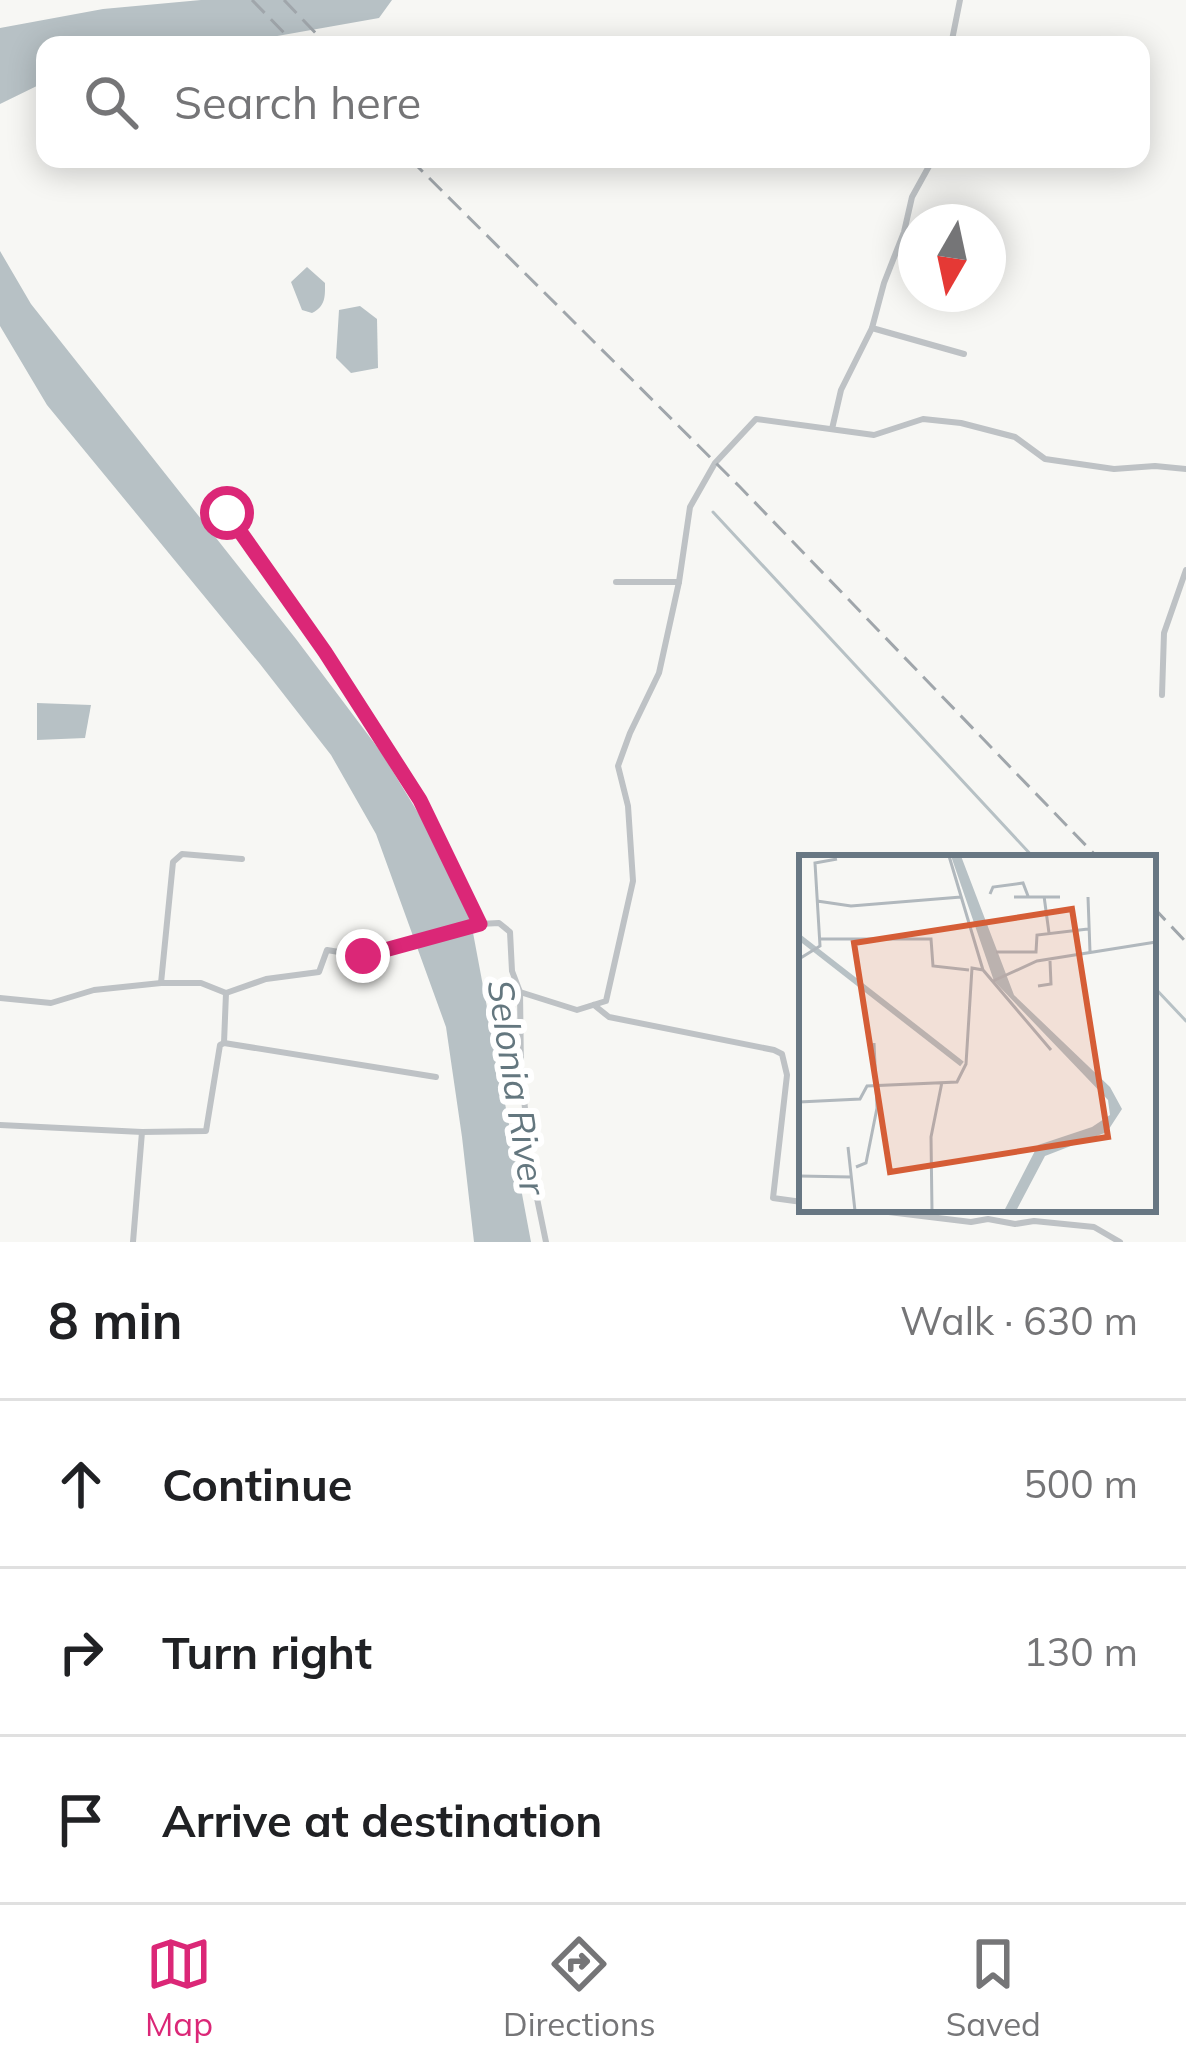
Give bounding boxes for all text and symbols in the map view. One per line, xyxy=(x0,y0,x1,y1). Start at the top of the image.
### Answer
search box xyxy=(36,36,1150,168)
icon: search xyxy=(78,69,144,135)
text: Search here xyxy=(174,74,421,130)
north arrow xyxy=(898,204,1006,312)
route start xyxy=(200,486,254,540)
inset map xyxy=(799,855,1156,1212)
route end xyxy=(336,929,390,983)
water label: Selonia River xyxy=(478,976,557,1199)
text: 8 min xyxy=(48,1288,183,1352)
text: Walk · 630 m xyxy=(900,1296,1138,1345)
icon: ahead xyxy=(48,1451,114,1517)
text: Continue xyxy=(162,1456,352,1512)
text: 500 m xyxy=(1023,1459,1138,1508)
icon: right xyxy=(48,1619,114,1685)
text: Turn right xyxy=(162,1624,372,1680)
text: 130 m xyxy=(1023,1627,1138,1676)
icon: arrive xyxy=(48,1787,114,1853)
text: Arrive at destination xyxy=(162,1792,602,1848)
tab: Map xyxy=(145,1931,213,2044)
tab: Directions xyxy=(503,1931,656,2044)
tab: Saved xyxy=(946,1931,1041,2044)

